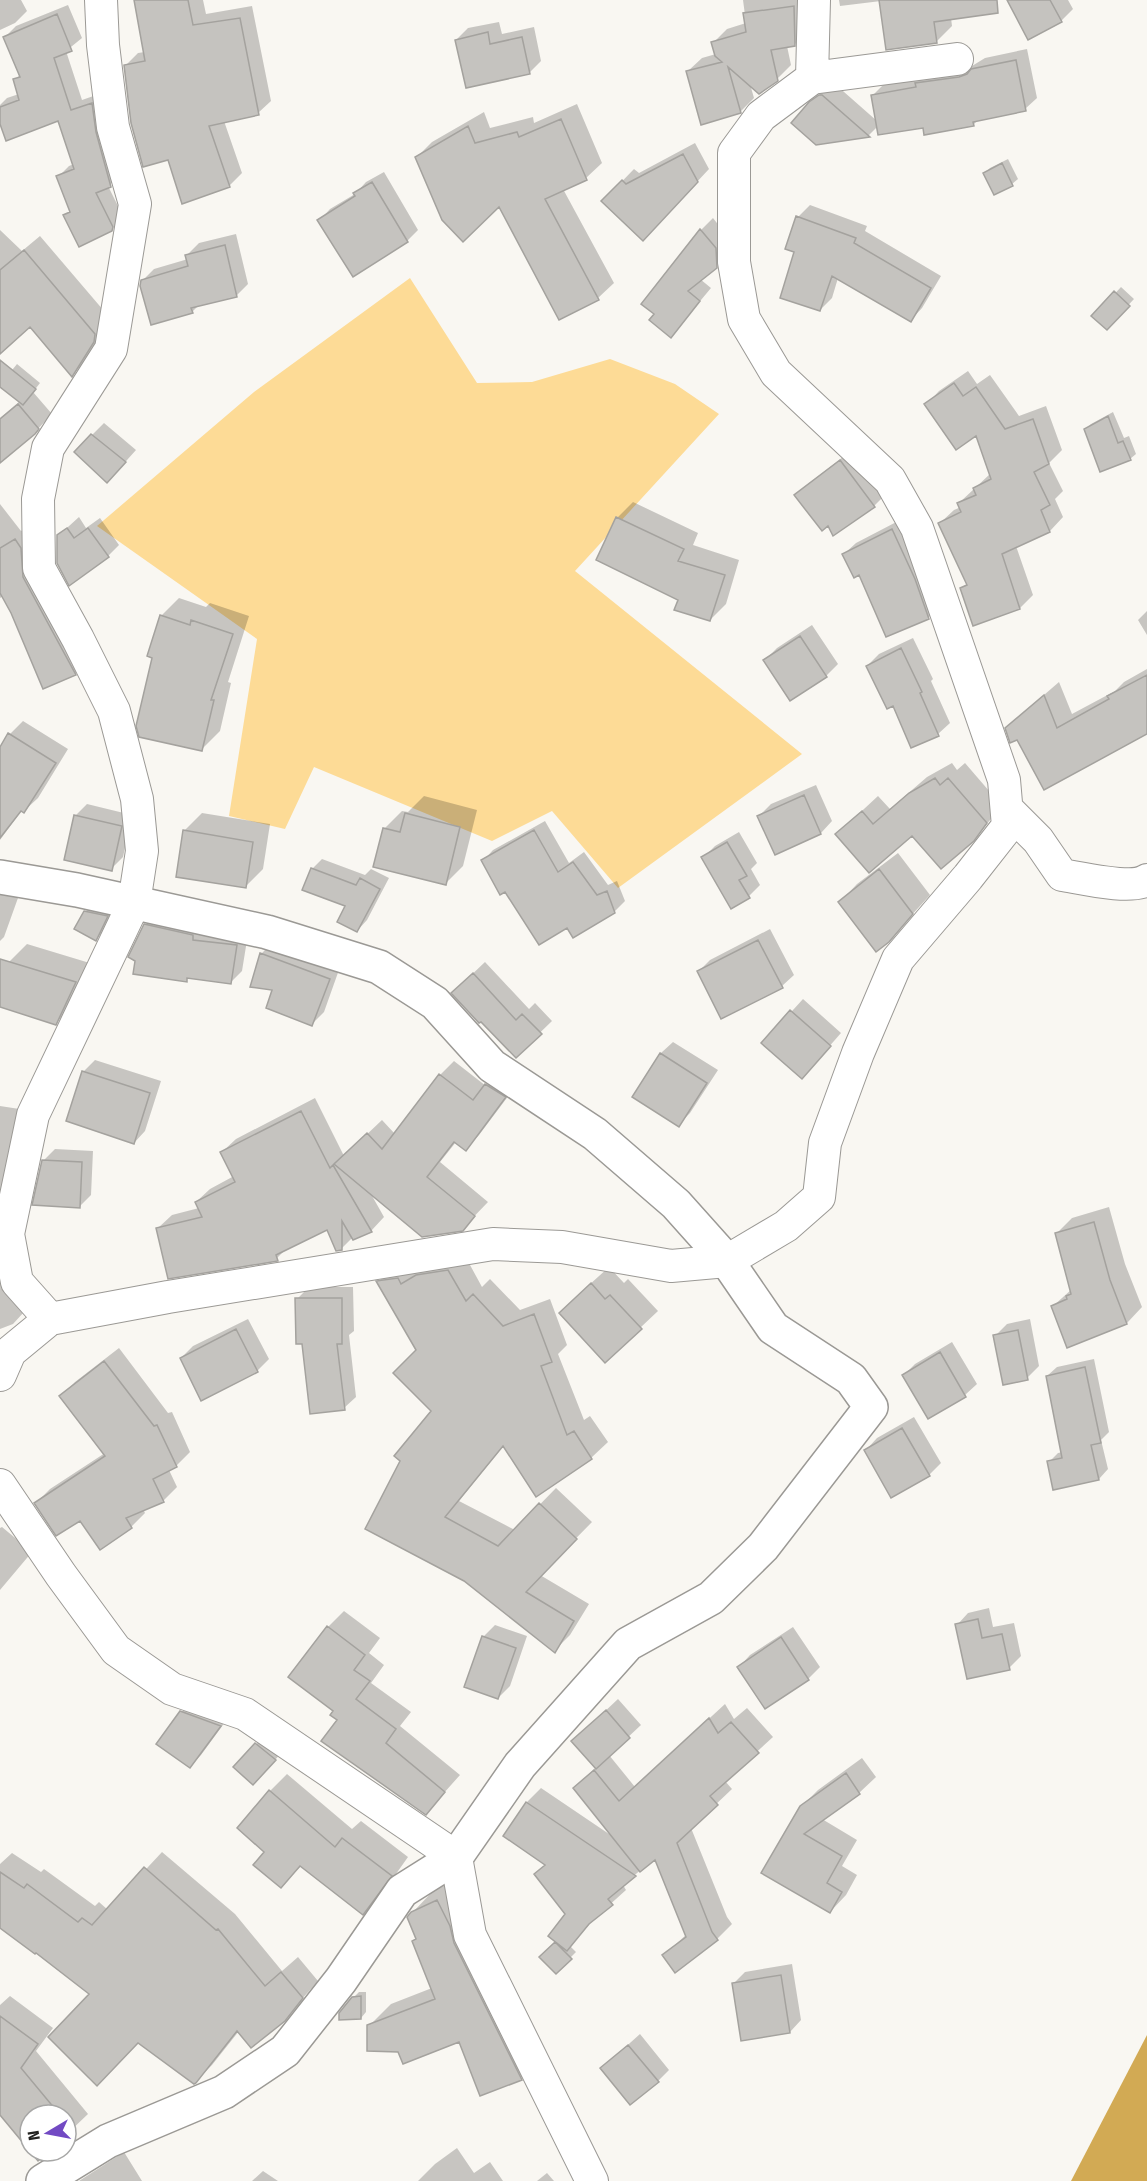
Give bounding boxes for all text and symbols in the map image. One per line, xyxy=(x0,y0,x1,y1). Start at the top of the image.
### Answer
north arrow xyxy=(18,2103,78,2163)
text: N xyxy=(24,2129,44,2142)

